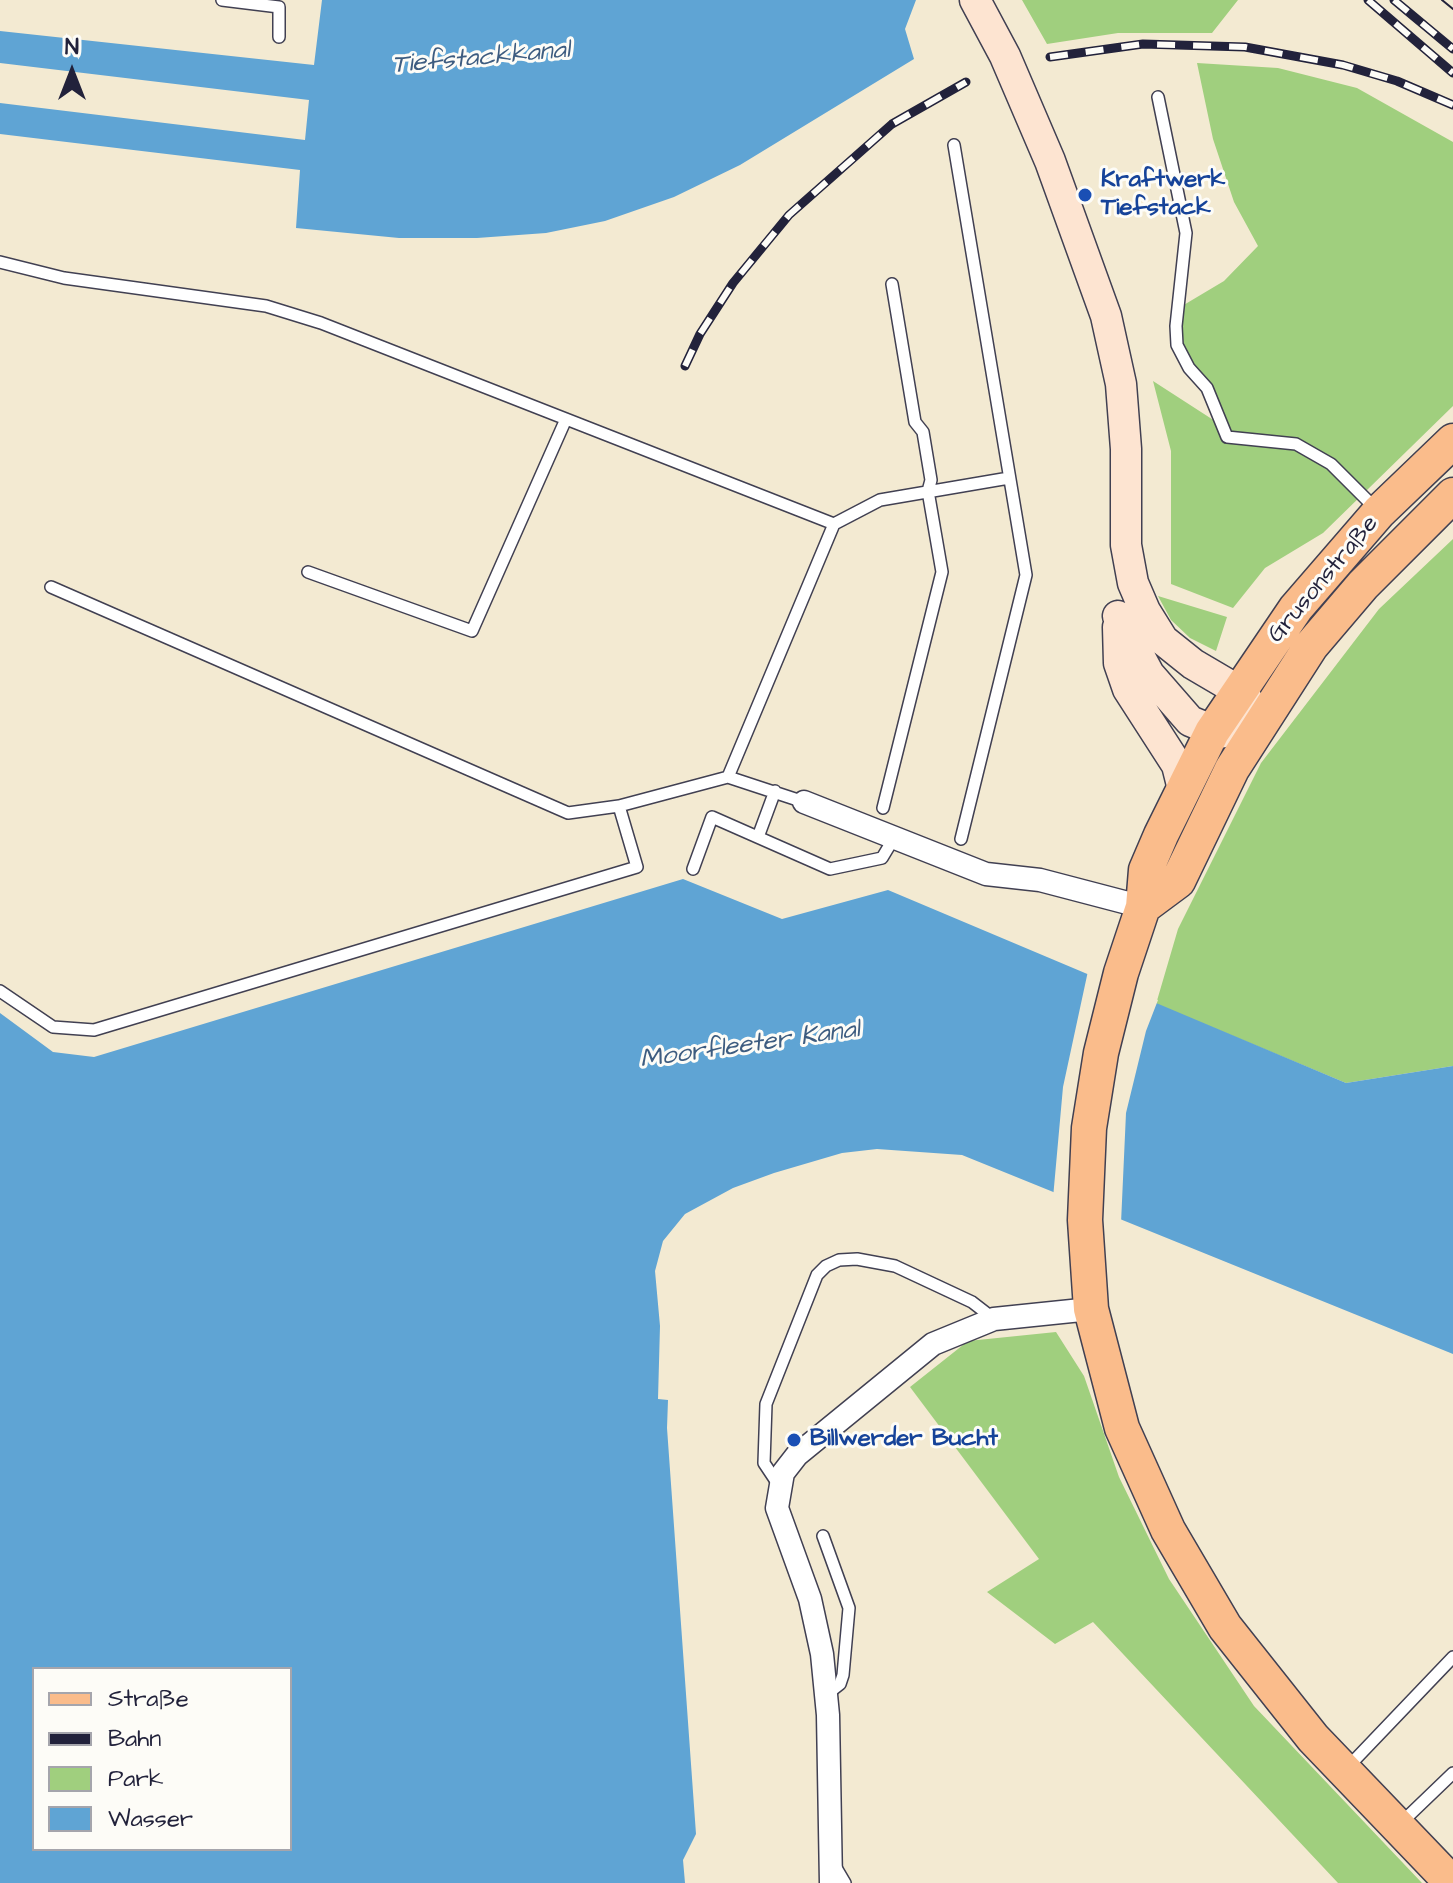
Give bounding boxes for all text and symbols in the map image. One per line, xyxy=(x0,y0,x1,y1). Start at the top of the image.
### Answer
north arrow xyxy=(32,32,112,112)
text: N xyxy=(65,32,79,63)
water label: Tiefstackkanal xyxy=(391,36,571,82)
place label: Kraftwerk Tiefstack xyxy=(1101,167,1225,223)
marker: Kraftwerk Tiefstack xyxy=(1076,186,1094,204)
street label: Grusonstraße xyxy=(1263,511,1385,649)
water label: Moorfleeter Kanal xyxy=(638,1015,862,1077)
place label: Billwerder Bucht xyxy=(810,1426,998,1454)
marker: Billwerder Bucht xyxy=(785,1431,803,1449)
legend xyxy=(32,1667,292,1851)
text: Straße xyxy=(108,1682,189,1716)
text: Bahn xyxy=(108,1722,161,1756)
text: Park xyxy=(108,1762,164,1796)
text: Wasser xyxy=(108,1802,193,1836)

